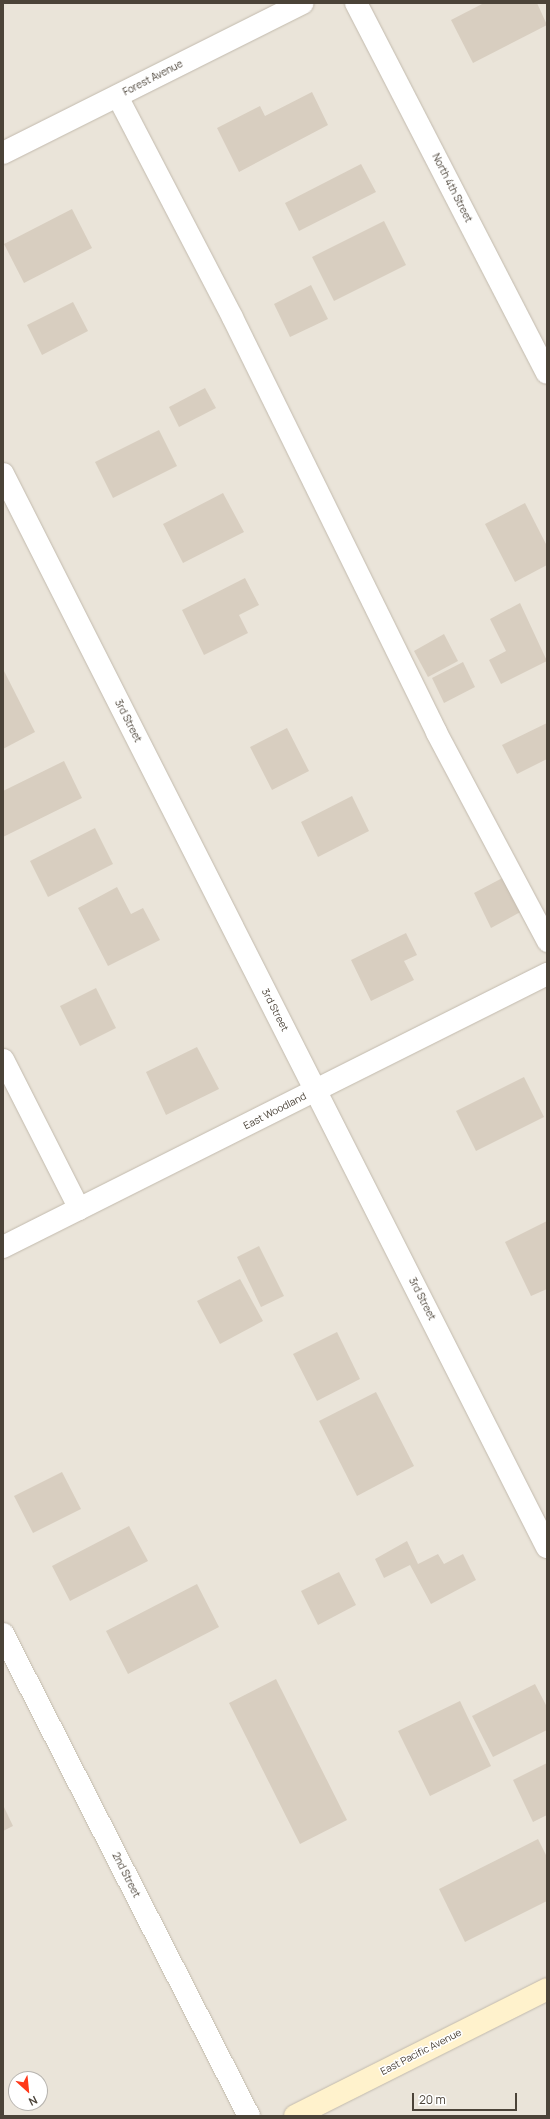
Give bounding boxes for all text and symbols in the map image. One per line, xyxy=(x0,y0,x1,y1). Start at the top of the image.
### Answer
street label: Forest Avenue xyxy=(121,58,185,98)
street label: North 4th Street xyxy=(430,152,474,224)
street label: 3rd Street xyxy=(112,698,144,744)
street label: 3rd Street xyxy=(259,987,291,1033)
street label: East Woodland xyxy=(242,1090,308,1132)
street label: 3rd Street xyxy=(406,1276,438,1322)
street label: 2nd Street xyxy=(110,1850,142,1900)
street label: East Pacific Avenue xyxy=(378,2026,464,2078)
north arrow xyxy=(8,2071,48,2111)
scale bar xyxy=(414,2085,519,2111)
text: 20 m xyxy=(419,2091,446,2108)
text: N xyxy=(26,2093,40,2110)

